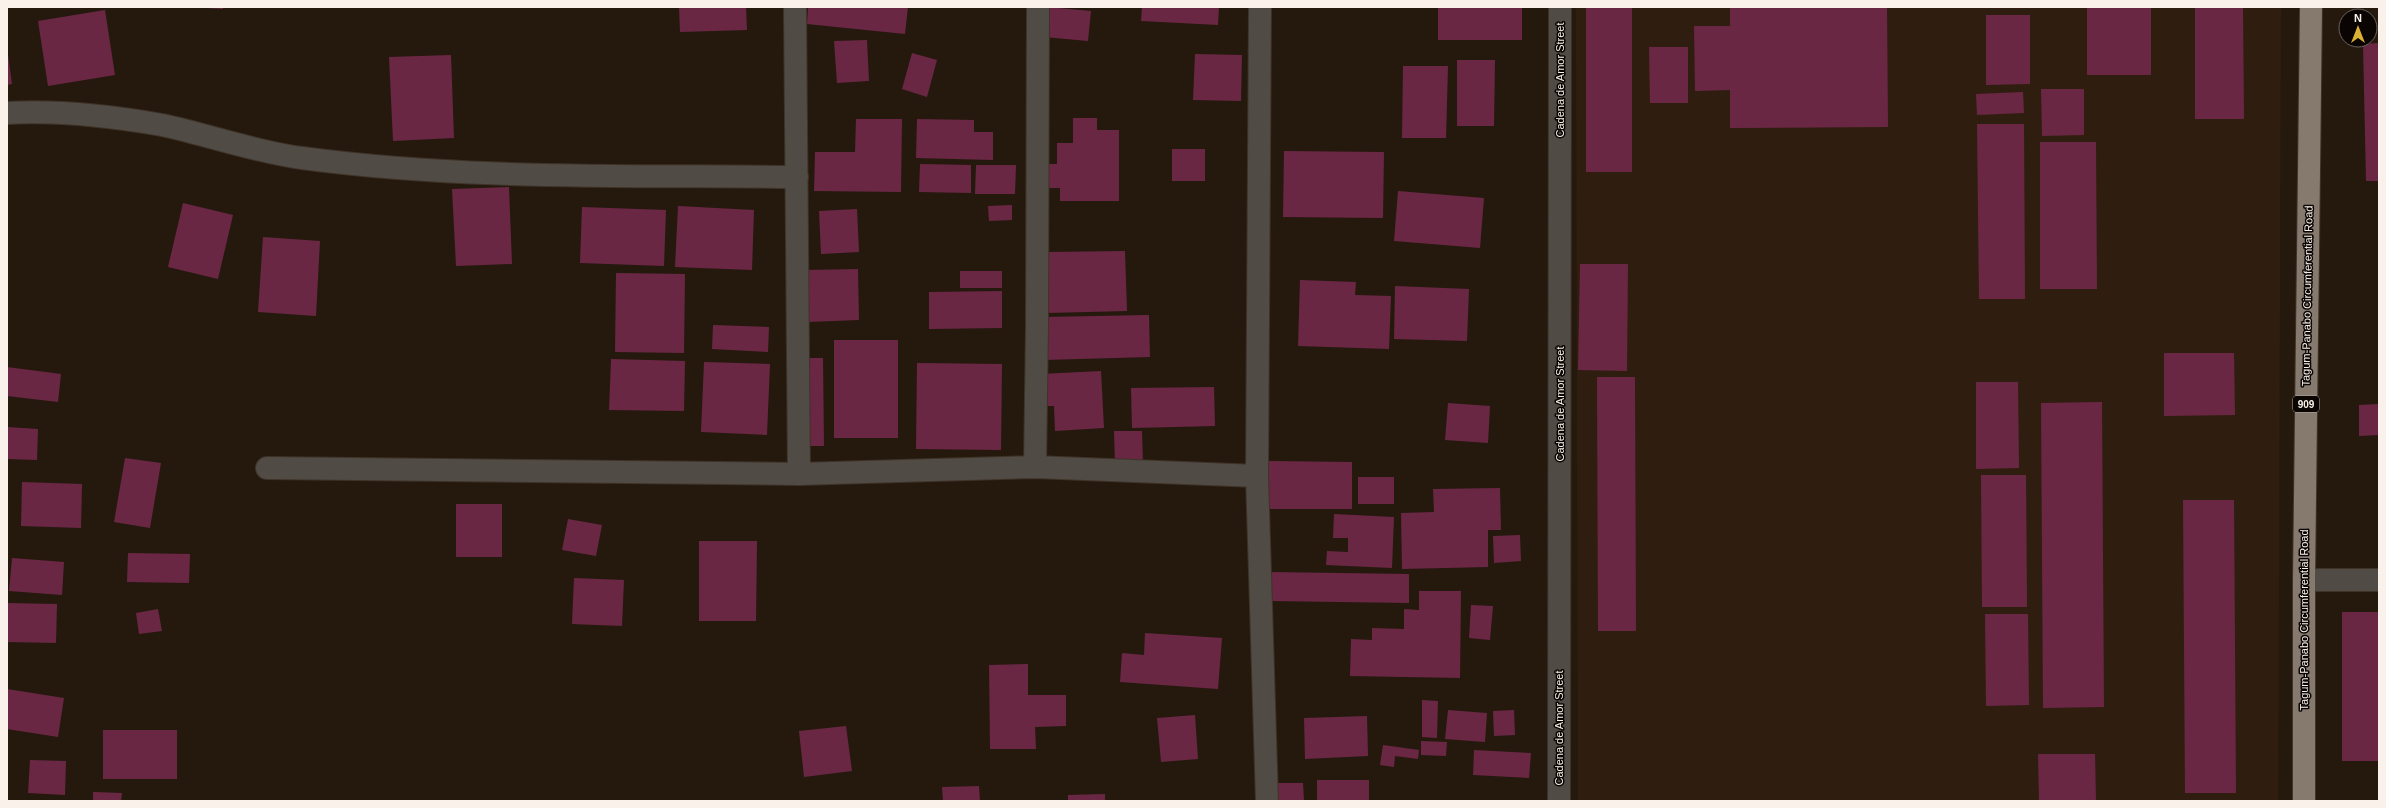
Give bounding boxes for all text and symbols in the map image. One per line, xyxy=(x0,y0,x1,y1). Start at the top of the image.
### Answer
north arrow xyxy=(2338,8,2378,48)
text: N xyxy=(2354,12,2362,24)
street label: Cadena de Amor Street xyxy=(1554,23,1566,137)
street label: Tagum-Panabo Circumferential Road xyxy=(2299,205,2315,387)
street label: Cadena de Amor Street xyxy=(1554,347,1566,461)
road number: 909 xyxy=(2293,396,2319,412)
street label: Tagum-Panabo Circumferential Road xyxy=(2298,530,2310,710)
street label: Cadena de Amor Street xyxy=(1553,671,1565,785)

